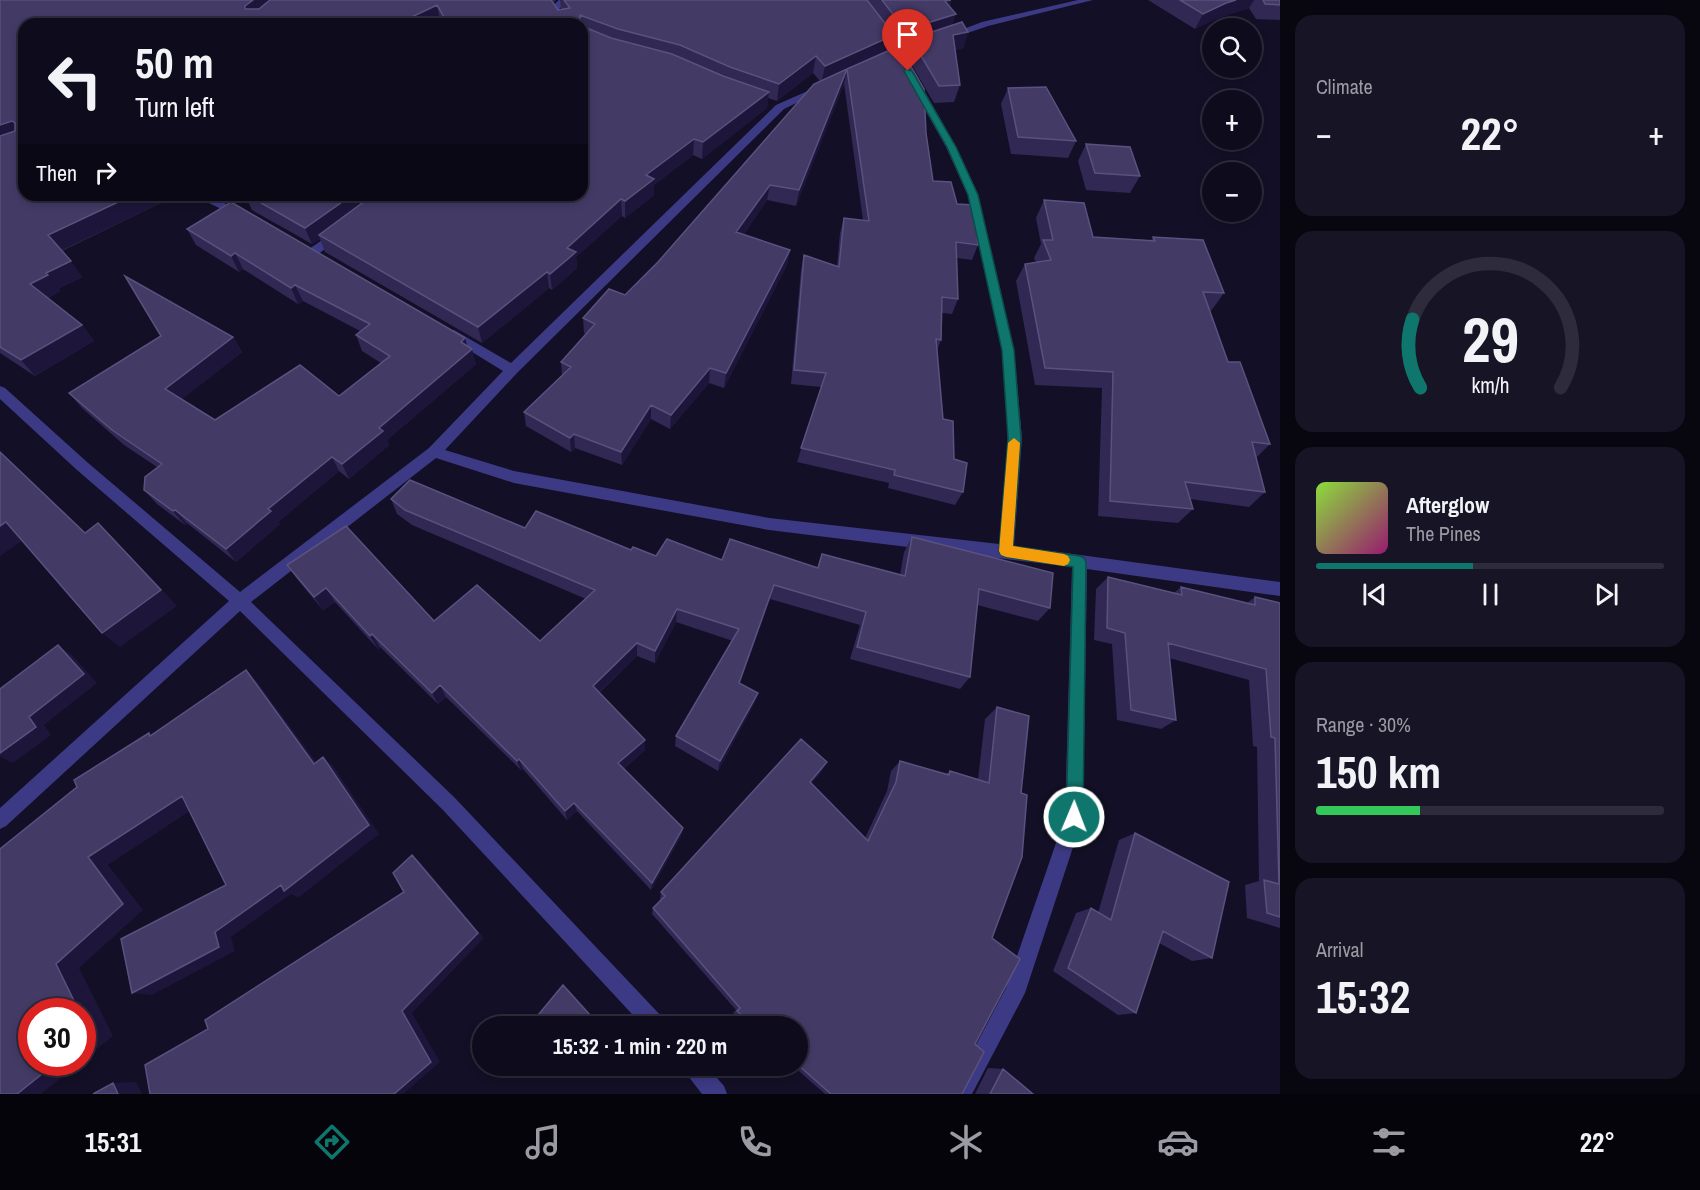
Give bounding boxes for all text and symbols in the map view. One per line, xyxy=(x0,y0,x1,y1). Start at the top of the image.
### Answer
pin xyxy=(882,9,933,71)
icon: arrive xyxy=(891,18,924,51)
map controls xyxy=(1202,18,1262,222)
button: search xyxy=(1202,18,1262,78)
text: 50 m xyxy=(135,35,214,91)
icon: left xyxy=(36,42,114,120)
text: Climate xyxy=(1316,73,1373,100)
text: Turn left xyxy=(135,89,214,125)
button: + xyxy=(1202,90,1262,150)
text: 22° xyxy=(1460,103,1520,164)
text: − xyxy=(1316,111,1332,155)
text: + xyxy=(1648,111,1664,155)
icon: right xyxy=(89,156,122,189)
text: Then xyxy=(36,158,77,188)
button: − xyxy=(1202,162,1262,222)
text: 29 xyxy=(1462,297,1518,381)
text: km/h xyxy=(1471,372,1509,401)
text: Afterglow xyxy=(1406,490,1489,520)
text: The Pines xyxy=(1406,520,1481,547)
icon: previous xyxy=(1358,578,1391,611)
icon: pause xyxy=(1474,578,1507,611)
icon: next xyxy=(1590,578,1623,611)
text: Range · 30% xyxy=(1316,711,1411,738)
text: 150 km xyxy=(1316,741,1441,802)
position arrow xyxy=(1042,785,1106,849)
text: Arrival xyxy=(1316,936,1363,963)
text: 15:32 xyxy=(1316,966,1410,1027)
speed limit sign: 30 xyxy=(18,998,96,1076)
text: 15:32 · 1 min · 220 m xyxy=(553,1031,727,1061)
icon: directions xyxy=(311,1121,353,1163)
icon: music xyxy=(522,1121,564,1163)
icon: phone xyxy=(734,1121,776,1163)
icon: climate xyxy=(945,1121,987,1163)
icon: car xyxy=(1157,1121,1199,1163)
icon: filters xyxy=(1368,1121,1410,1163)
text: 15:31 xyxy=(85,1124,141,1160)
text: 22° xyxy=(1580,1124,1615,1160)

